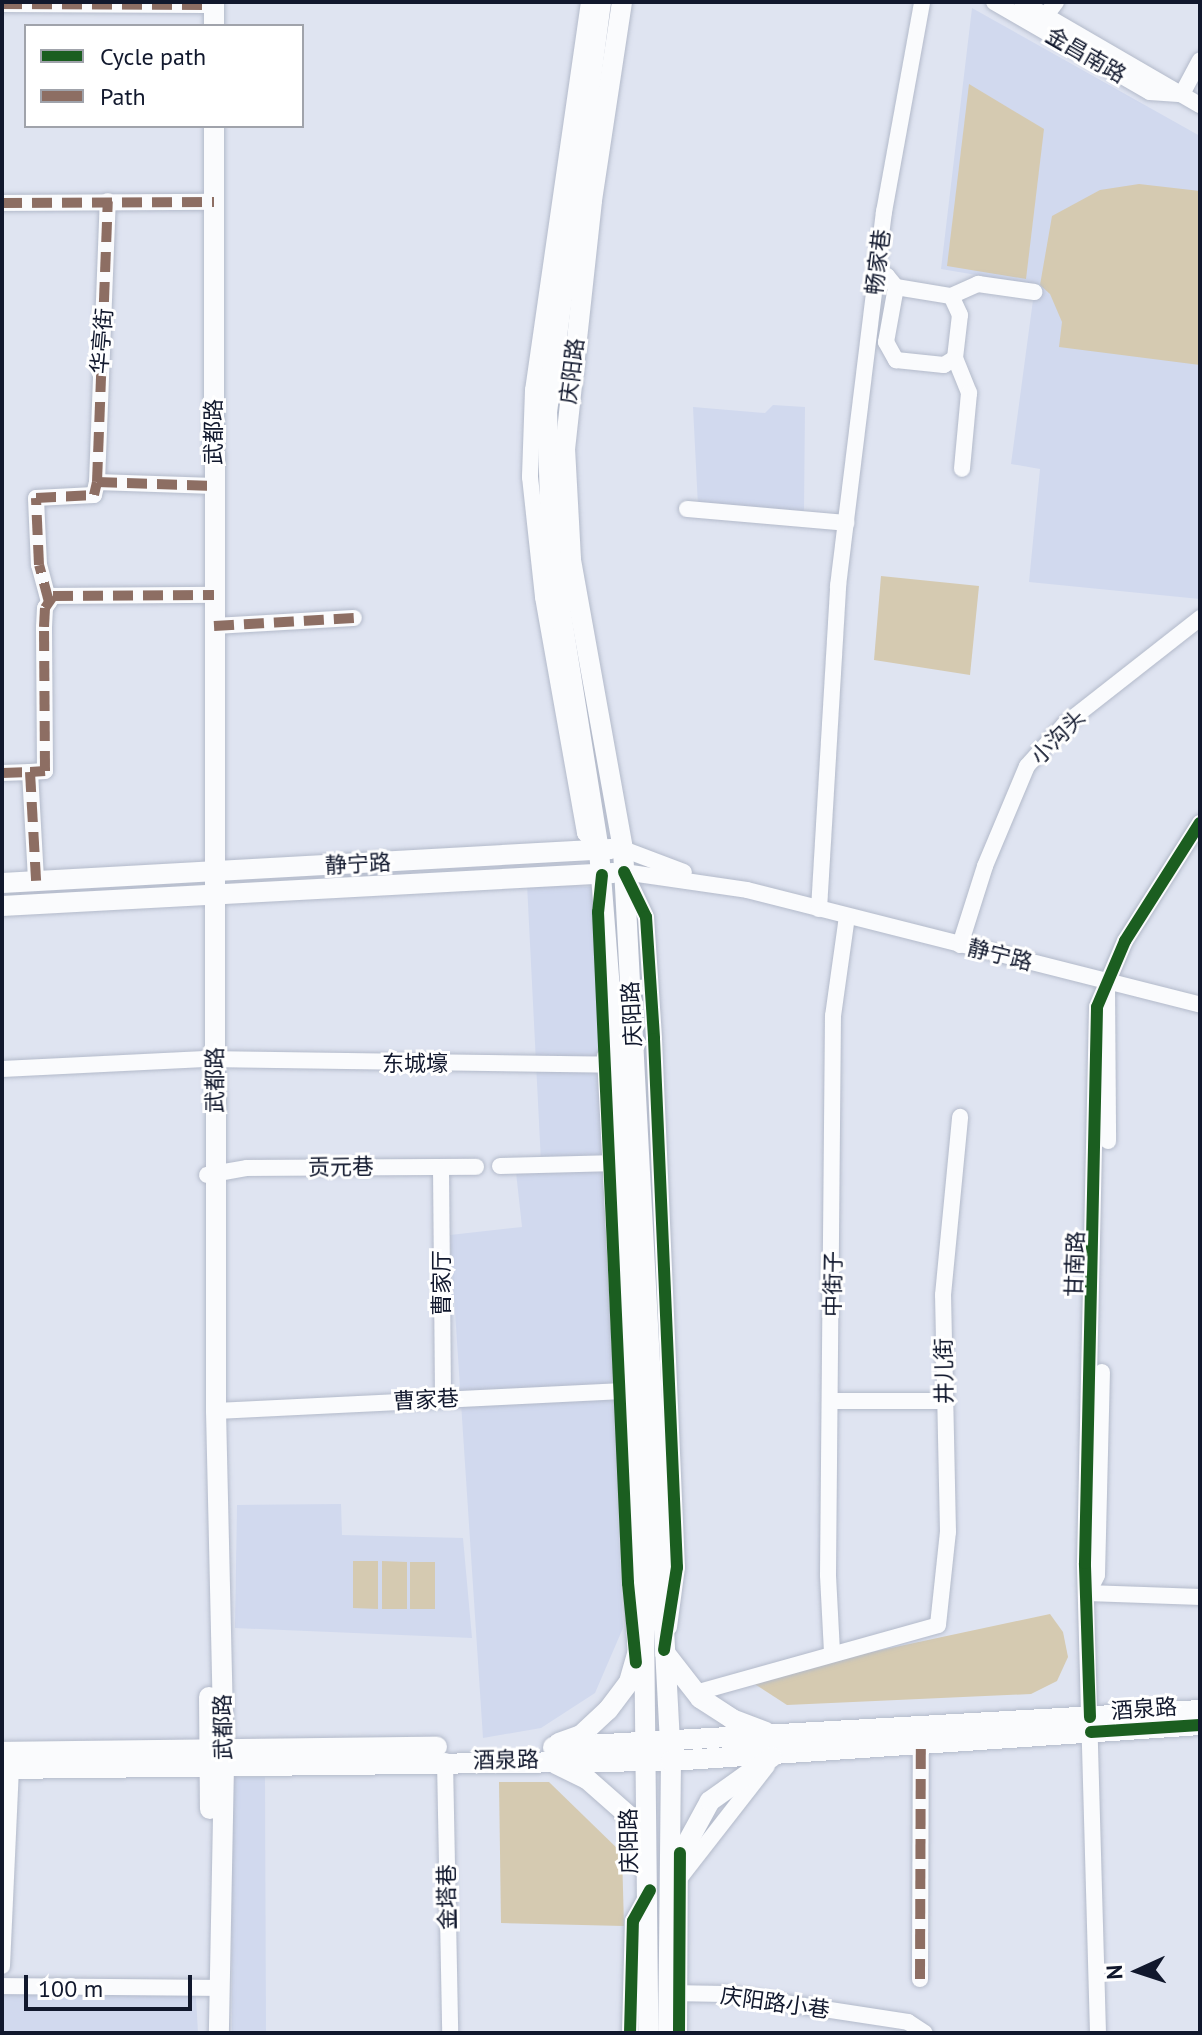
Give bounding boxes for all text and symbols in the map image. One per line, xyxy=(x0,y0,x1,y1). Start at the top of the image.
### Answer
street label: 金昌南路 xyxy=(1041,22,1131,88)
legend xyxy=(24,24,304,128)
text: Cycle path xyxy=(100,41,206,72)
text: Path xyxy=(100,81,146,112)
street label: 畅家巷 xyxy=(861,228,895,296)
street label: 华亭街 xyxy=(86,307,118,375)
street label: 庆阳路 xyxy=(555,337,589,405)
street label: 武都路 xyxy=(201,399,227,465)
street label: 小沟头 xyxy=(1025,704,1091,770)
street label: 静宁路 xyxy=(324,849,392,879)
street label: 静宁路 xyxy=(965,934,1035,976)
street label: 庆阳路 xyxy=(617,980,647,1048)
street label: 武都路 xyxy=(202,1047,228,1113)
street label: 东城壕 xyxy=(382,1051,448,1077)
street label: 贡元巷 xyxy=(308,1153,374,1181)
street label: 甘南路 xyxy=(1061,1231,1089,1297)
street label: 曹家厅 xyxy=(429,1250,455,1316)
street label: 中街子 xyxy=(819,1251,847,1317)
street label: 井儿街 xyxy=(930,1338,958,1404)
street label: 曹家巷 xyxy=(392,1385,460,1415)
street label: 武都路 xyxy=(209,1694,237,1760)
street label: 酒泉路 xyxy=(1110,1694,1178,1724)
street label: 酒泉路 xyxy=(473,1746,539,1774)
street label: 庆阳路 xyxy=(615,1808,643,1874)
street label: 金塔巷 xyxy=(433,1864,461,1930)
north arrow xyxy=(1098,1931,1178,2011)
scale bar xyxy=(28,1959,196,2009)
text: N xyxy=(1100,1964,1128,1980)
text: 100 m xyxy=(38,1973,103,2004)
street label: 庆阳路小巷 xyxy=(719,1982,831,2024)

